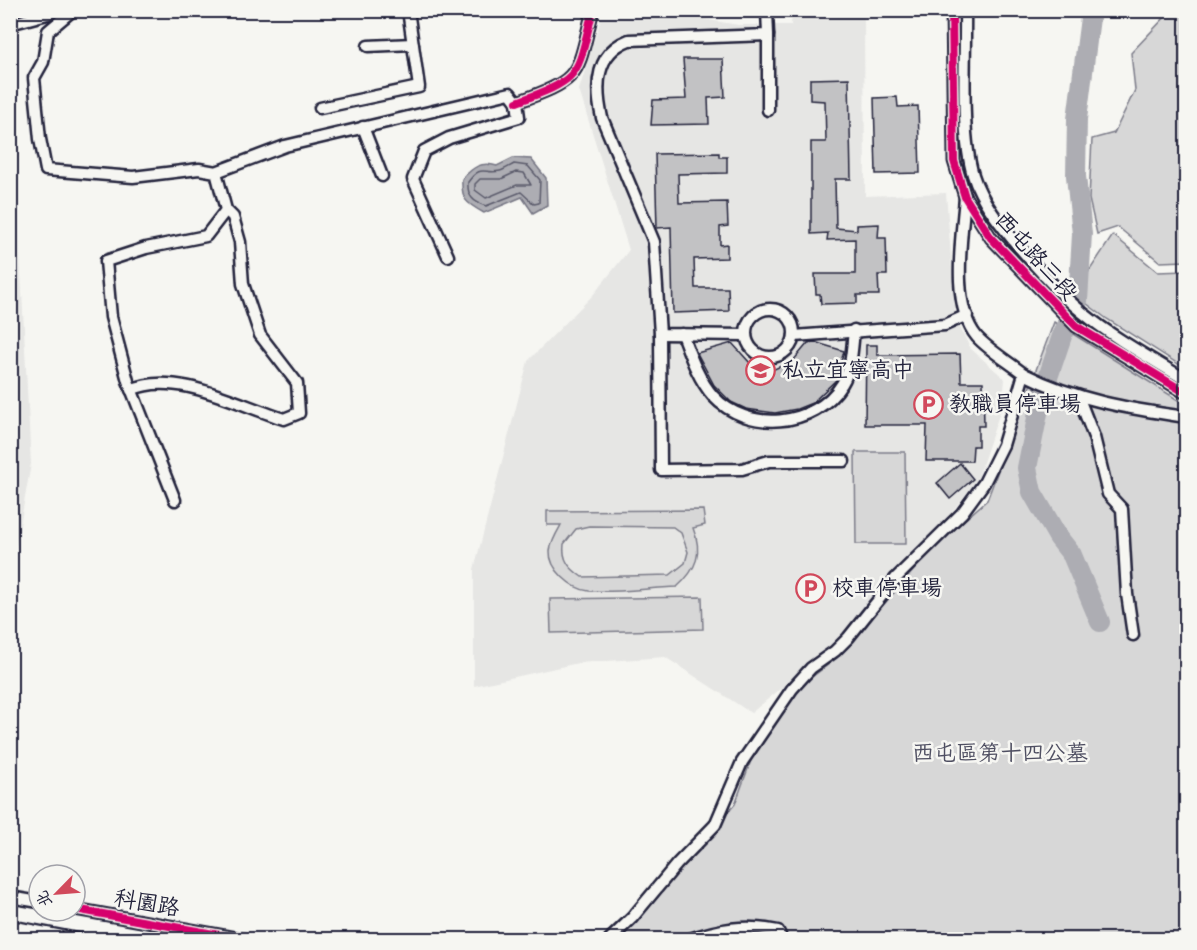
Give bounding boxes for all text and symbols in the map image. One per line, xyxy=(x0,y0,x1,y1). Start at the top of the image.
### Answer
street label: 西屯路三段 xyxy=(990,206,1082,306)
school or university icon: 私立宜寧高中 xyxy=(745,354,777,386)
place label: 私立宜寧高中 xyxy=(782,357,914,383)
parking icon: 教職員停車場 xyxy=(912,388,944,420)
place label: 教職員停車場 xyxy=(949,391,1081,417)
parking icon: 校車停車場 xyxy=(795,572,827,604)
place label: 校車停車場 xyxy=(832,575,942,601)
park label: 西屯區第十四公墓 xyxy=(912,740,1088,766)
north arrow xyxy=(27,863,87,923)
street label: 科園路 xyxy=(112,884,182,922)
text: 北 xyxy=(33,888,56,910)

